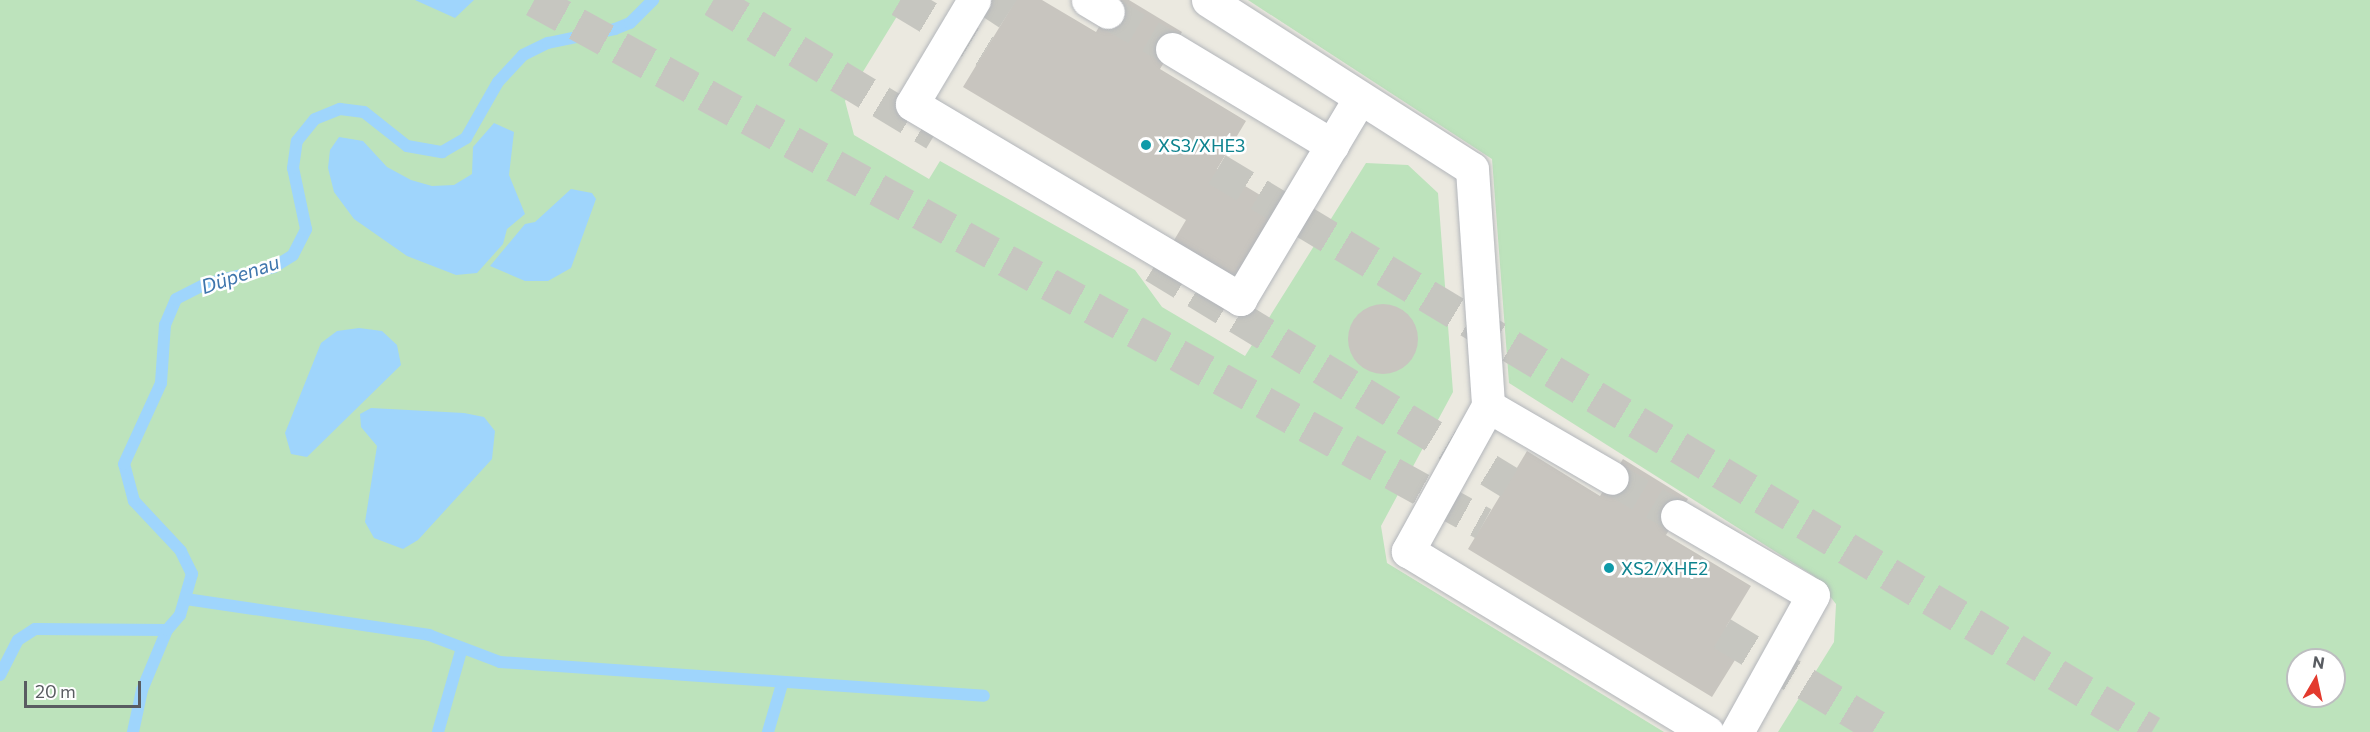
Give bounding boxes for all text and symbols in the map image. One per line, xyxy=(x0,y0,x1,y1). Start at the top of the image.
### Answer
place label: XS3/XHE3 xyxy=(1158,134,1245,156)
marker: XS3/XHE3 xyxy=(1139,138,1153,152)
water label: Düpenau xyxy=(198,249,282,299)
place label: XS2/XHE2 xyxy=(1621,557,1708,579)
marker: XS2/XHE2 xyxy=(1602,561,1616,575)
north arrow xyxy=(2286,648,2346,708)
text: N xyxy=(2311,651,2326,672)
scale bar xyxy=(27,669,144,707)
text: 20 m xyxy=(35,680,76,702)

